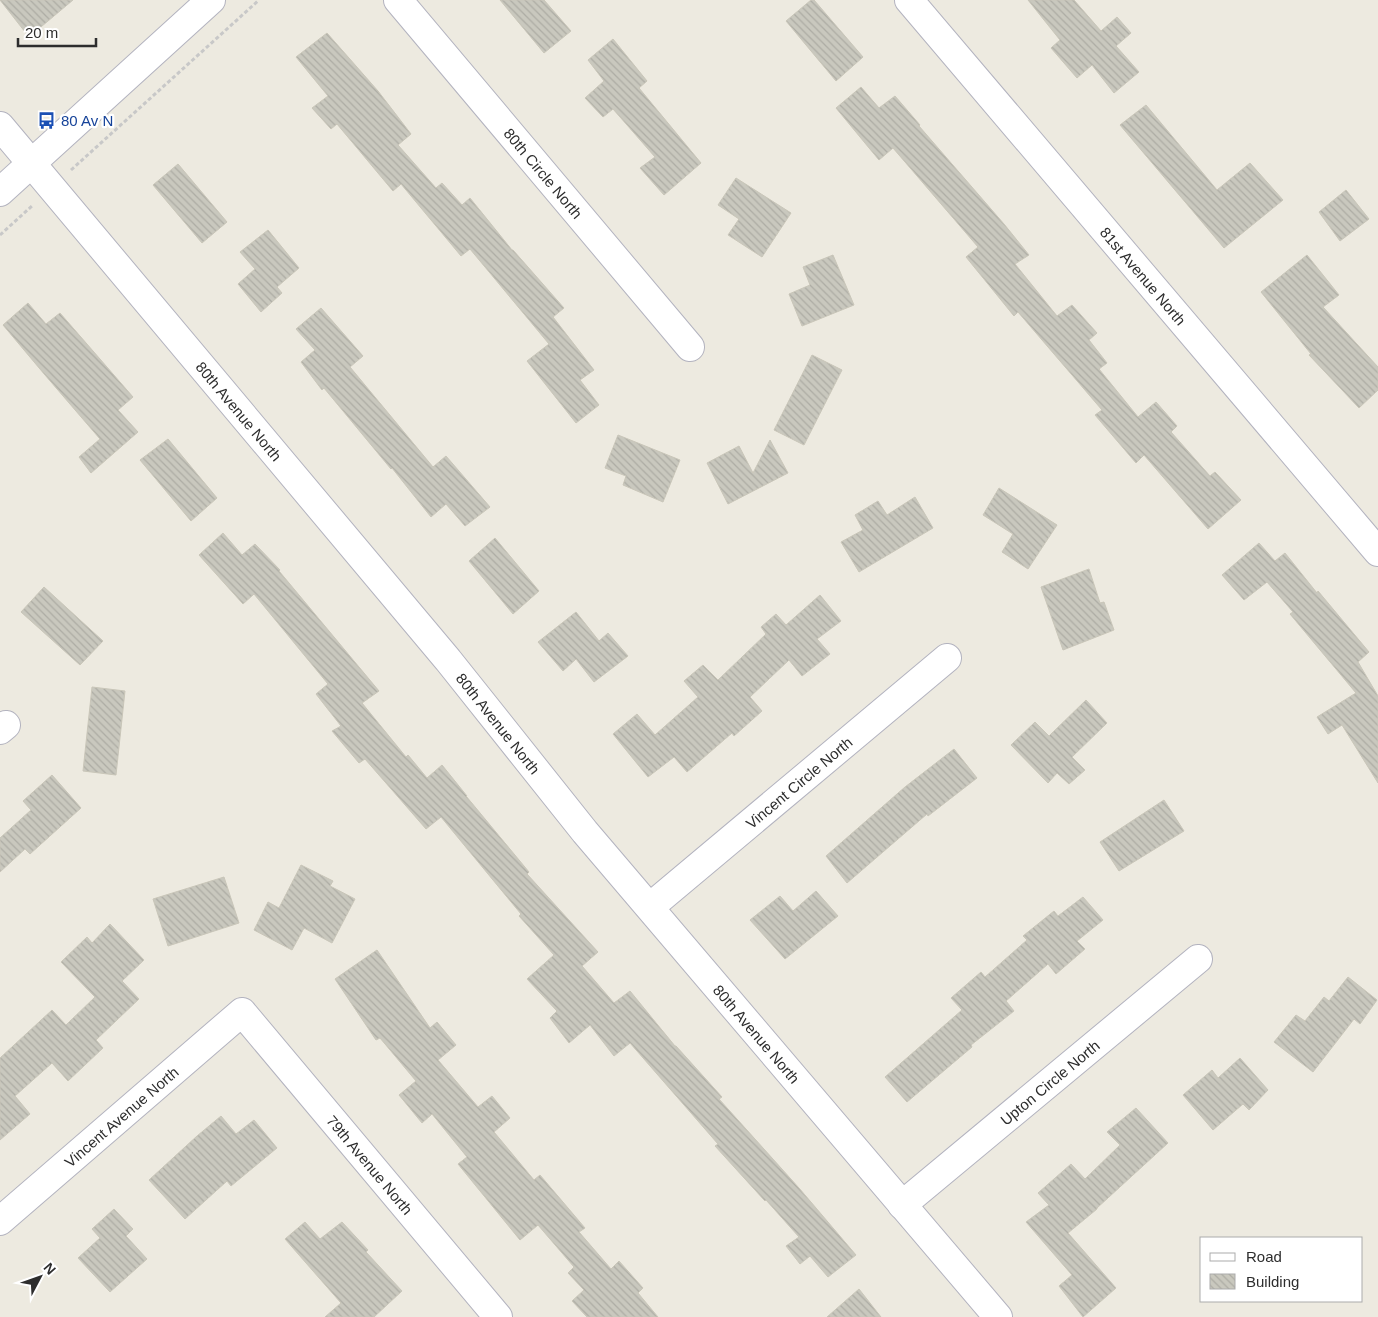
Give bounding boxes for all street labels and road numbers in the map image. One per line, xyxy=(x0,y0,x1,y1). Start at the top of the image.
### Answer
street label: 80th Circle North xyxy=(501,124,586,221)
street label: 81st Avenue North xyxy=(1097,223,1190,328)
street label: 80th Avenue North xyxy=(193,358,285,464)
street label: 80th Avenue North xyxy=(453,670,544,777)
street label: Vincent Circle North xyxy=(742,733,855,832)
street label: 80th Avenue North xyxy=(710,981,804,1087)
street label: Upton Circle North xyxy=(997,1036,1103,1128)
street label: Vincent Avenue North xyxy=(61,1063,181,1170)
street label: 79th Avenue North xyxy=(324,1112,416,1218)

